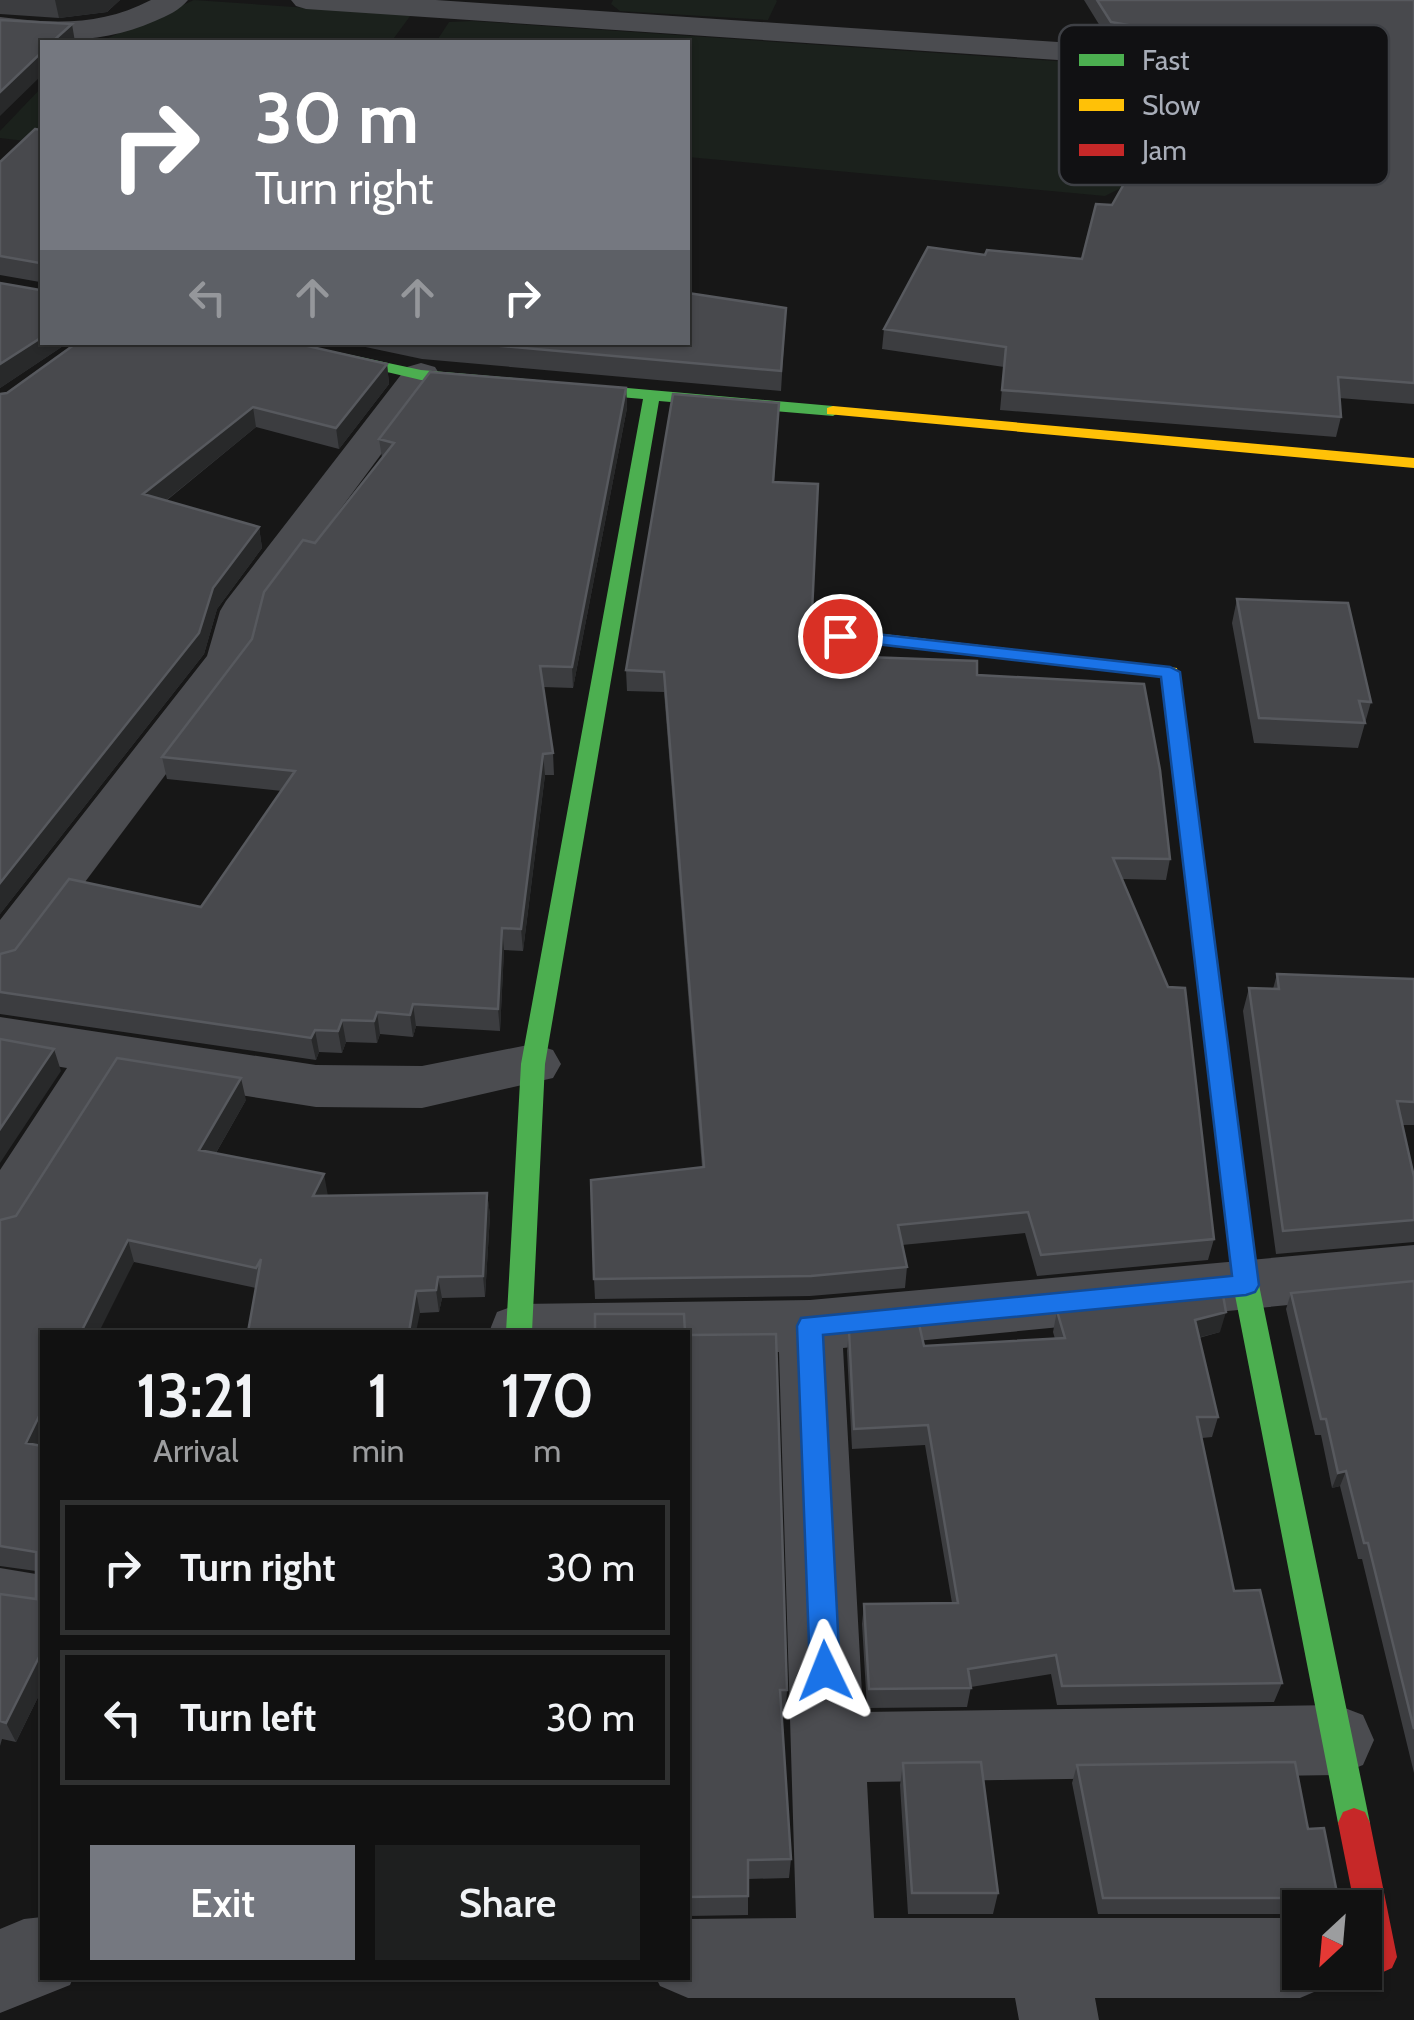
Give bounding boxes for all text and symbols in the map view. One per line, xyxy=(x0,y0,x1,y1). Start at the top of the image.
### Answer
legend xyxy=(1059,25,1389,185)
text: Fast xyxy=(1142,43,1190,77)
text: 30 m xyxy=(255,75,419,161)
icon: right xyxy=(90,80,220,210)
text: Slow xyxy=(1142,88,1200,122)
text: Jam xyxy=(1141,133,1187,167)
text: Turn right xyxy=(255,161,434,215)
icon: left xyxy=(180,270,235,325)
icon: ahead xyxy=(285,270,340,325)
icon: ahead xyxy=(390,270,445,325)
icon: right xyxy=(495,270,550,325)
pin xyxy=(798,594,883,679)
icon: arrive xyxy=(813,609,868,664)
text: 13:21 xyxy=(136,1359,256,1432)
text: 1 xyxy=(367,1359,389,1432)
text: 170 xyxy=(501,1359,594,1432)
text: Arrival xyxy=(153,1431,238,1470)
text: min xyxy=(352,1431,404,1470)
text: m xyxy=(533,1431,561,1470)
icon: right xyxy=(95,1540,150,1595)
text: Turn right xyxy=(180,1544,336,1591)
text: 30 m xyxy=(546,1544,635,1591)
position arrow xyxy=(773,1619,877,1723)
icon: left xyxy=(95,1690,150,1745)
text: Turn left xyxy=(180,1694,316,1741)
text: 30 m xyxy=(546,1694,635,1741)
button: Exit xyxy=(90,1845,355,1960)
button: Share xyxy=(375,1845,640,1960)
north arrow xyxy=(1282,1890,1382,1990)
map controls xyxy=(1282,1890,1382,1990)

